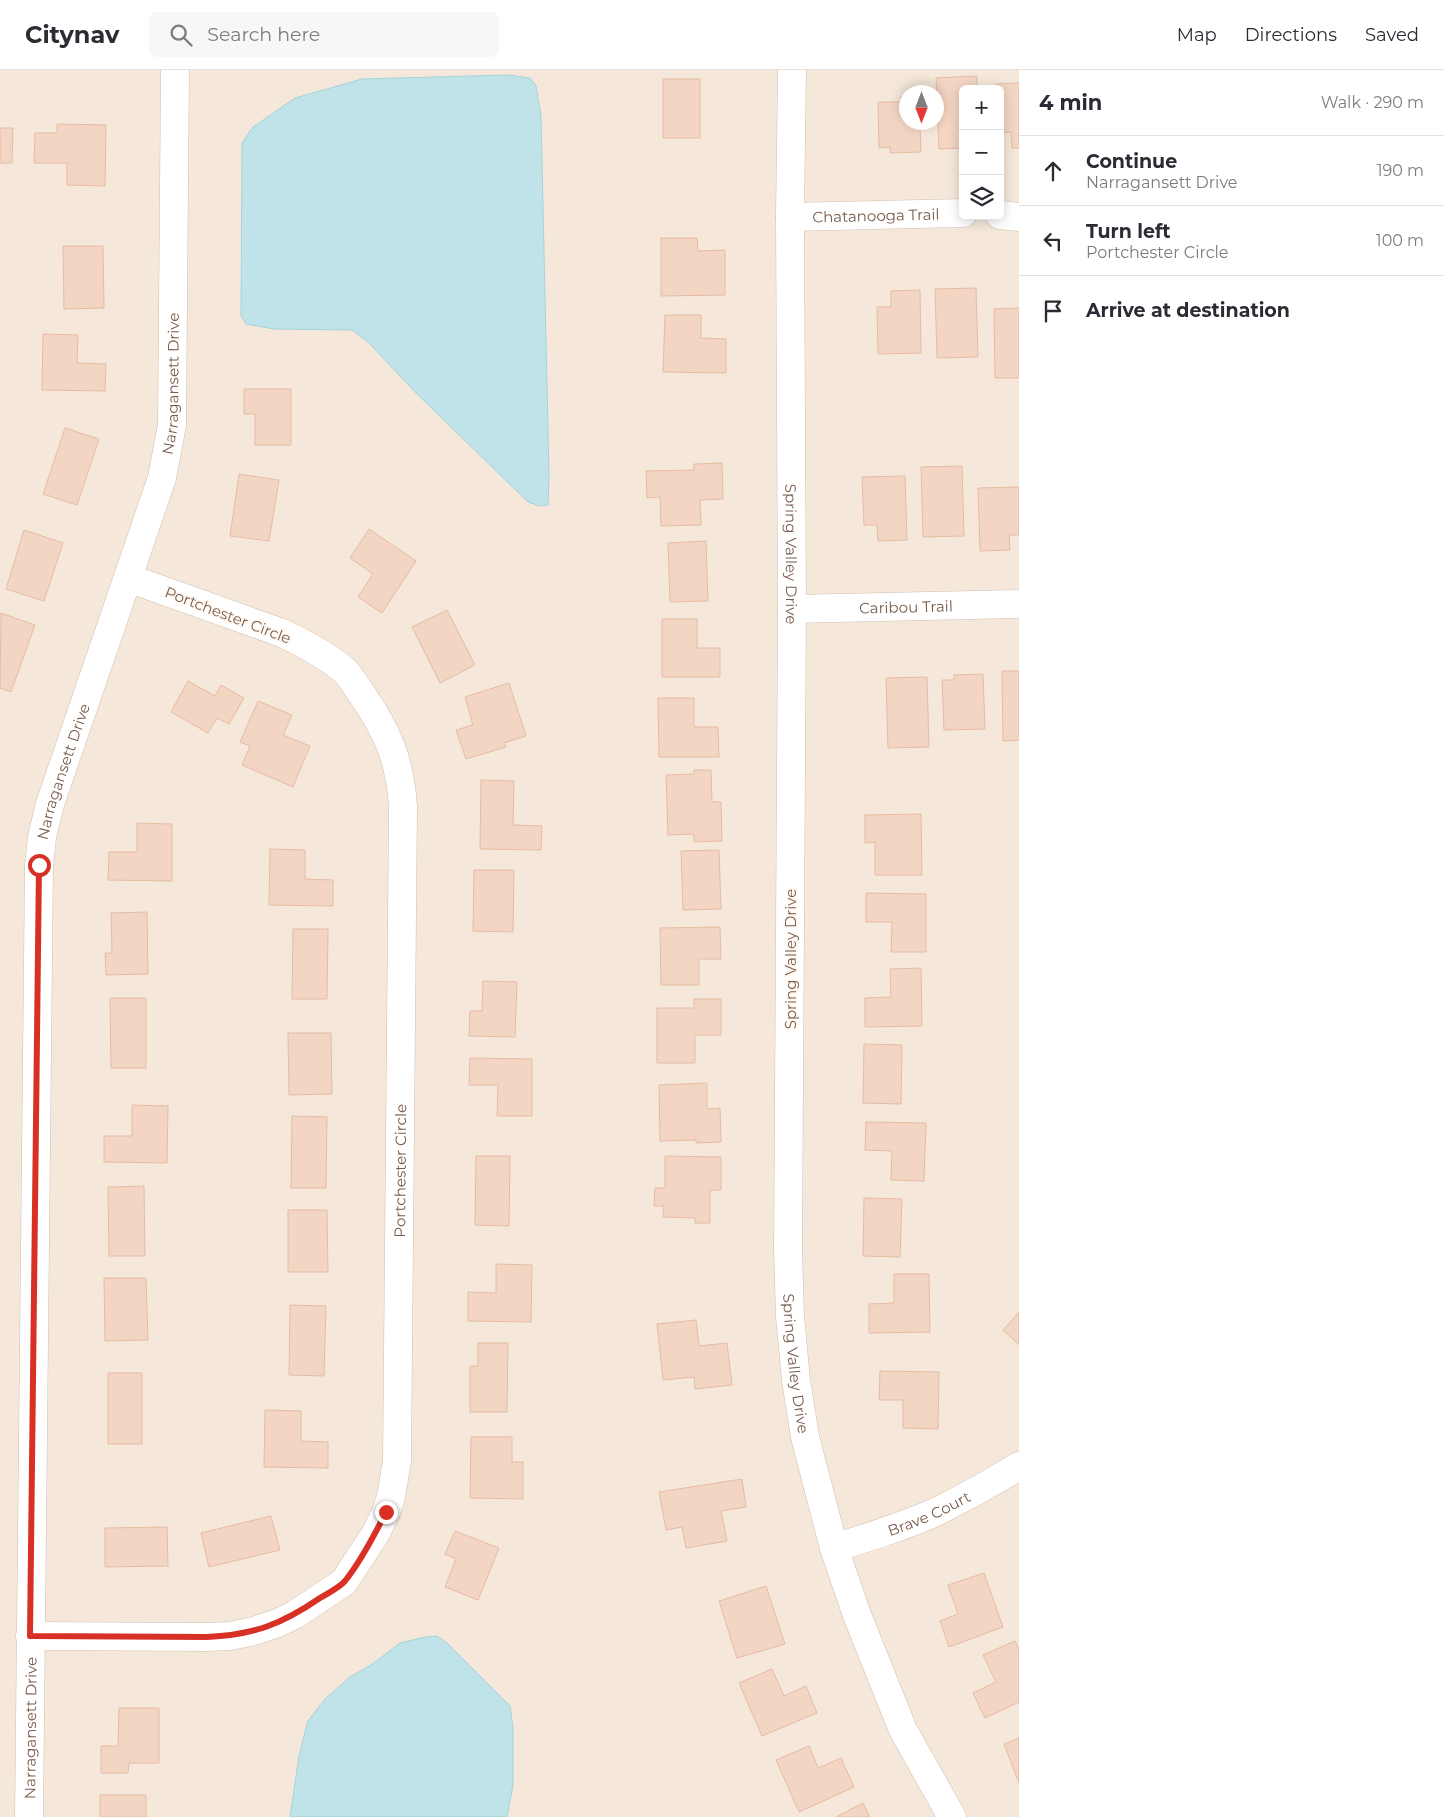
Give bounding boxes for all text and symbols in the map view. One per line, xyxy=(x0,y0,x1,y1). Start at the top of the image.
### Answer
search box xyxy=(149,12,499,57)
text: Citynav xyxy=(25,20,119,49)
icon: search xyxy=(167,21,195,49)
text: Search here xyxy=(207,23,320,46)
text: Map xyxy=(1177,24,1217,46)
text: Directions xyxy=(1245,24,1337,46)
text: Saved xyxy=(1365,24,1419,46)
north arrow xyxy=(899,85,944,130)
map controls xyxy=(959,85,1004,220)
button: + xyxy=(959,85,1004,130)
text: 4 min xyxy=(1039,90,1102,115)
text: Walk · 290 m xyxy=(1321,93,1424,112)
button: − xyxy=(959,130,1004,175)
text: Continue xyxy=(1086,150,1177,173)
icon: ahead xyxy=(1039,157,1067,185)
text: 190 m xyxy=(1377,161,1424,180)
text: Narragansett Drive xyxy=(1086,173,1238,192)
button: layers xyxy=(959,175,1004,220)
street label: Chatanooga Trail xyxy=(812,204,940,226)
text: Turn left xyxy=(1086,220,1171,243)
icon: left xyxy=(1039,227,1067,255)
text: 100 m xyxy=(1376,231,1424,250)
text: Portchester Circle xyxy=(1086,243,1229,262)
icon: arrive xyxy=(1039,297,1067,325)
text: Arrive at destination xyxy=(1086,299,1290,322)
street label: Narragansett Drive xyxy=(157,313,182,456)
street label: Spring Valley Drive xyxy=(782,484,802,624)
street label: Portchester Circle xyxy=(162,582,294,648)
street label: Caribou Trail xyxy=(859,596,953,617)
street label: Narragansett Drive xyxy=(32,701,93,841)
route start xyxy=(28,854,51,877)
street label: Spring Valley Drive xyxy=(781,889,800,1029)
street label: Portchester Circle xyxy=(390,1104,410,1238)
street label: Spring Valley Drive xyxy=(780,1293,814,1435)
street label: Brave Court xyxy=(885,1487,973,1540)
route end xyxy=(375,1501,398,1524)
street label: Narragansett Drive xyxy=(20,1657,40,1799)

